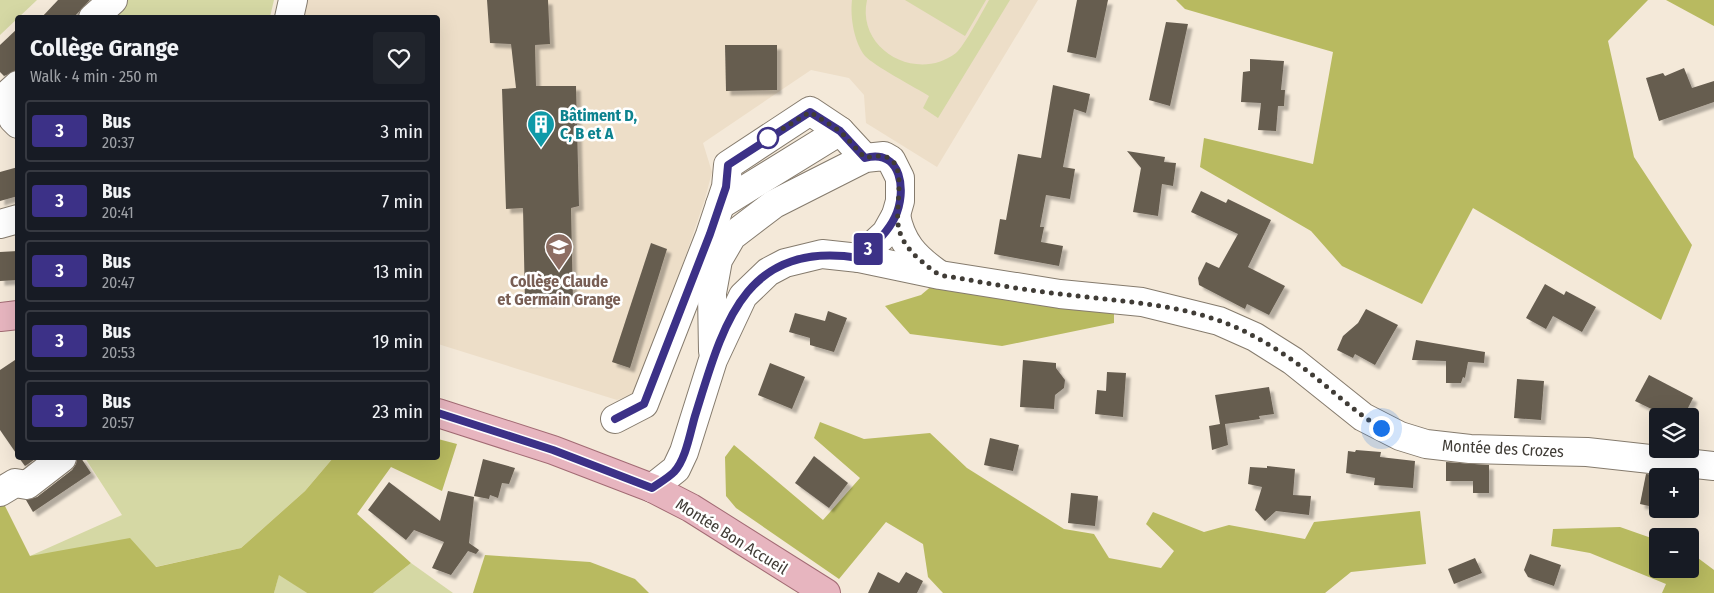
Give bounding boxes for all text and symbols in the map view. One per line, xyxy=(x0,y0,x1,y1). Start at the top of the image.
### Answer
button: heart xyxy=(373,32,425,84)
text: Collège Grange xyxy=(30,34,179,62)
text: Walk · 4 min · 250 m xyxy=(30,67,158,86)
place label: Bâtiment D, C, B et A xyxy=(560,106,638,143)
building icon: Bâtiment D, C, B et A xyxy=(526,109,556,148)
text: Bus xyxy=(102,110,131,133)
text: 3 xyxy=(55,120,64,142)
text: 3 min xyxy=(381,120,423,143)
unlabelled marker xyxy=(757,127,779,149)
text: 20:37 xyxy=(102,133,135,152)
text: Bus xyxy=(102,180,131,203)
text: 3 xyxy=(55,190,64,212)
text: 7 min xyxy=(381,190,423,213)
text: 20:41 xyxy=(102,203,134,222)
school or university icon: Collège Claude et Germain Grange xyxy=(544,232,574,271)
line badge: 3 xyxy=(852,233,884,265)
text: 3 xyxy=(864,238,872,260)
text: Bus xyxy=(102,250,131,273)
text: 3 xyxy=(55,260,64,282)
text: 13 min xyxy=(373,260,423,283)
place label: Collège Claude et Germain Grange xyxy=(497,272,621,309)
text: 20:47 xyxy=(102,273,135,292)
text: Bus xyxy=(102,320,131,343)
text: 3 xyxy=(55,330,64,352)
text: 19 min xyxy=(372,330,423,353)
text: 20:53 xyxy=(102,343,135,362)
text: Bus xyxy=(102,390,131,413)
text: 3 xyxy=(55,400,64,422)
text: 23 min xyxy=(372,400,423,423)
map controls xyxy=(1649,408,1699,578)
button: layers xyxy=(1649,408,1699,458)
text: 20:57 xyxy=(102,413,134,432)
your location xyxy=(1369,416,1394,441)
street label: Montée des Crozes xyxy=(1441,436,1565,461)
button: + xyxy=(1649,468,1699,518)
street label: Montée Bon Accueil xyxy=(672,494,791,578)
button: − xyxy=(1649,528,1699,578)

